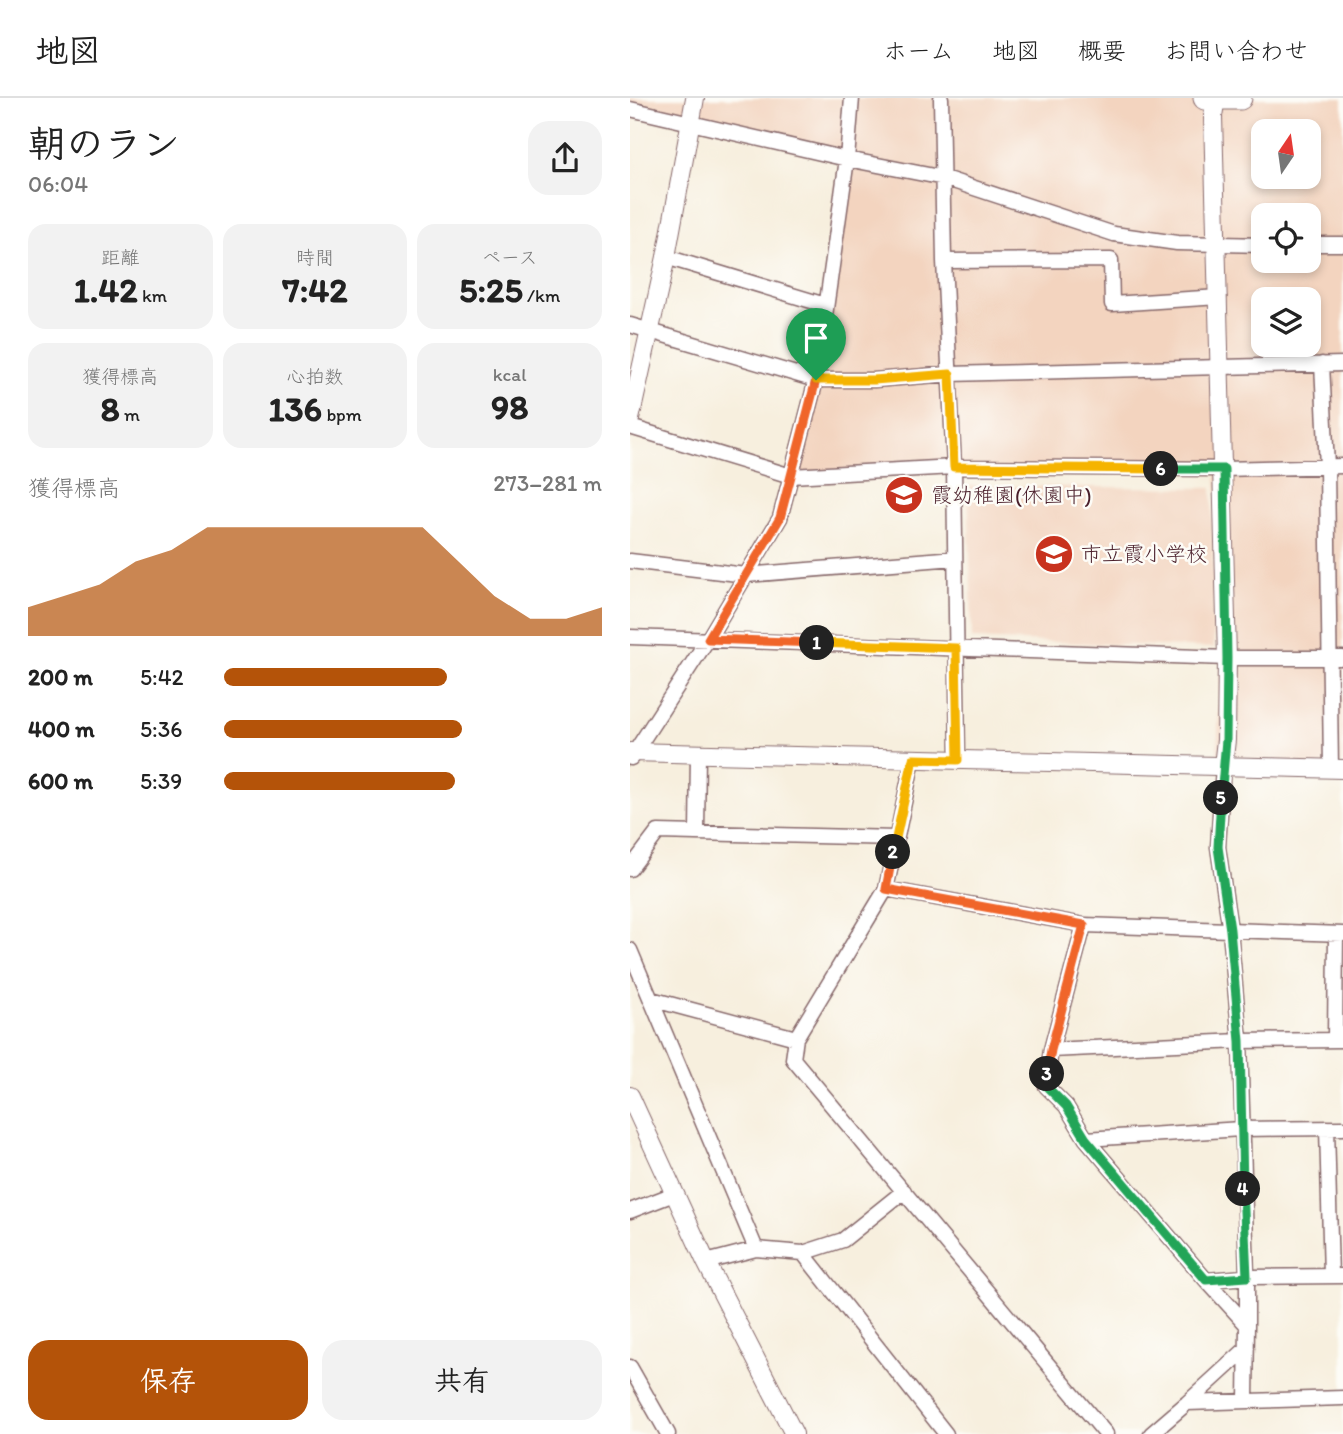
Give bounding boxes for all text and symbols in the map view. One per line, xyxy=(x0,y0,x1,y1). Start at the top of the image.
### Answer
text: 地図 xyxy=(35,31,101,70)
text: ホーム xyxy=(883,36,954,65)
text: 地図 xyxy=(992,36,1040,65)
text: 概要 xyxy=(1078,36,1126,65)
text: お問い合わせ xyxy=(1164,36,1308,65)
north arrow xyxy=(1251,119,1321,189)
map controls xyxy=(1251,119,1321,357)
text: 朝のラン xyxy=(28,121,180,167)
button: share xyxy=(528,121,602,195)
text: 06:04 xyxy=(28,170,88,198)
button: locate xyxy=(1251,203,1321,273)
text: 距離 xyxy=(101,246,139,269)
text: 時間 xyxy=(296,246,334,269)
text: ペース xyxy=(482,246,538,269)
text: 1.42 xyxy=(73,269,138,311)
text: 7:42 xyxy=(282,269,348,311)
text: 5:25 xyxy=(459,269,523,311)
text: km xyxy=(138,284,167,307)
text: /km xyxy=(523,284,560,307)
button: layers xyxy=(1251,287,1321,357)
pin xyxy=(786,308,846,380)
icon: arrive xyxy=(797,319,835,357)
text: kcal xyxy=(493,363,527,386)
text: 獲得標高 xyxy=(82,365,158,388)
text: 心拍数 xyxy=(286,365,344,388)
text: 98 xyxy=(491,386,528,428)
text: 8 xyxy=(101,388,120,430)
text: 136 xyxy=(268,388,322,430)
text: m xyxy=(120,403,140,426)
text: bpm xyxy=(322,403,362,426)
pin: 6 xyxy=(1144,452,1178,486)
text: 6 xyxy=(1155,457,1166,480)
text: 273–281 m xyxy=(493,469,602,497)
text: 獲得標高 xyxy=(28,474,120,502)
school or university icon: 霞幼稚園(休園中) xyxy=(883,474,925,516)
place label: 霞幼稚園(休園中) xyxy=(931,482,1092,507)
school or university icon: 市立霞小学校 xyxy=(1033,533,1075,575)
place label: 市立霞小学校 xyxy=(1081,541,1207,566)
pin: 1 xyxy=(800,626,834,660)
text: 1 xyxy=(812,631,821,654)
text: 200 m xyxy=(28,663,93,691)
text: 5:42 xyxy=(140,663,184,691)
text: 400 m xyxy=(28,715,95,743)
text: 5:36 xyxy=(140,715,182,743)
text: 600 m xyxy=(28,767,93,795)
text: 5:39 xyxy=(140,767,182,795)
pin: 5 xyxy=(1204,780,1238,816)
text: 5 xyxy=(1216,786,1225,809)
pin: 2 xyxy=(876,834,910,870)
text: 2 xyxy=(888,840,898,863)
pin: 3 xyxy=(1030,1056,1064,1091)
text: 3 xyxy=(1041,1062,1052,1085)
pin: 4 xyxy=(1226,1172,1260,1206)
text: 4 xyxy=(1237,1177,1248,1200)
button: 保存 xyxy=(28,1340,308,1420)
button: 共有 xyxy=(322,1340,602,1420)

